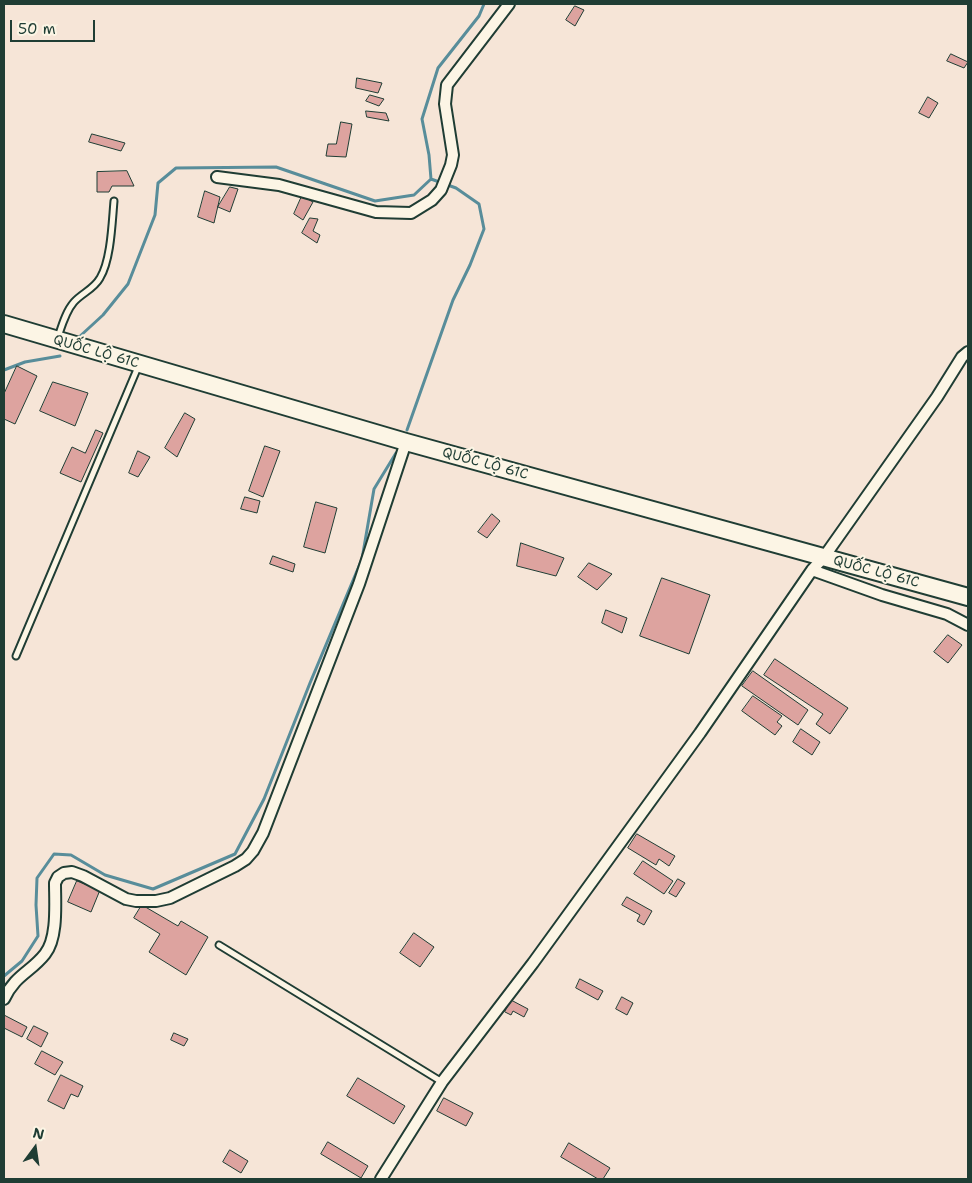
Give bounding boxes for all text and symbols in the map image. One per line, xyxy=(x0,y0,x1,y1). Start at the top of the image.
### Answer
scale bar xyxy=(12,10,98,42)
text: 50 m xyxy=(18,19,56,39)
street label: QUỐC LỘ 61C xyxy=(51,332,141,372)
street label: QUỐC LỘ 61C xyxy=(440,444,530,484)
street label: QUỐC LỘ 61C xyxy=(831,552,921,592)
north arrow xyxy=(10,1123,60,1173)
text: N xyxy=(31,1123,46,1144)

